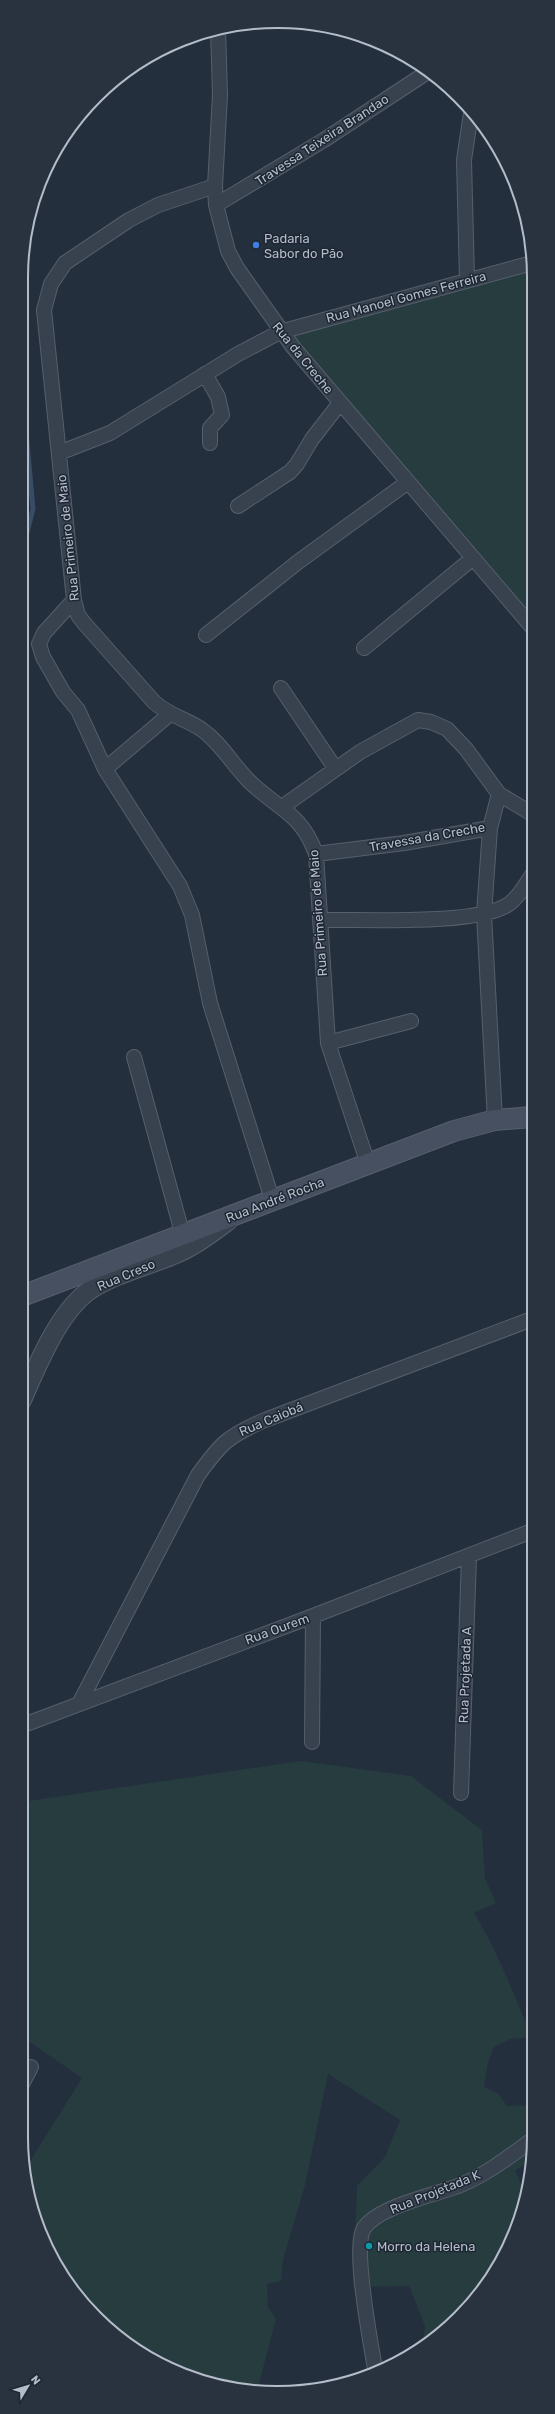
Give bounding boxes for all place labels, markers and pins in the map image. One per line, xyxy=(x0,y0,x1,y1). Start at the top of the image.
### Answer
place label: Padaria Sabor do Pão xyxy=(264,231,344,261)
marker: Padaria Sabor do Pão xyxy=(251,240,261,250)
place label: Morro da Helena xyxy=(377,2239,475,2254)
marker: Morro da Helena xyxy=(364,2241,374,2251)

